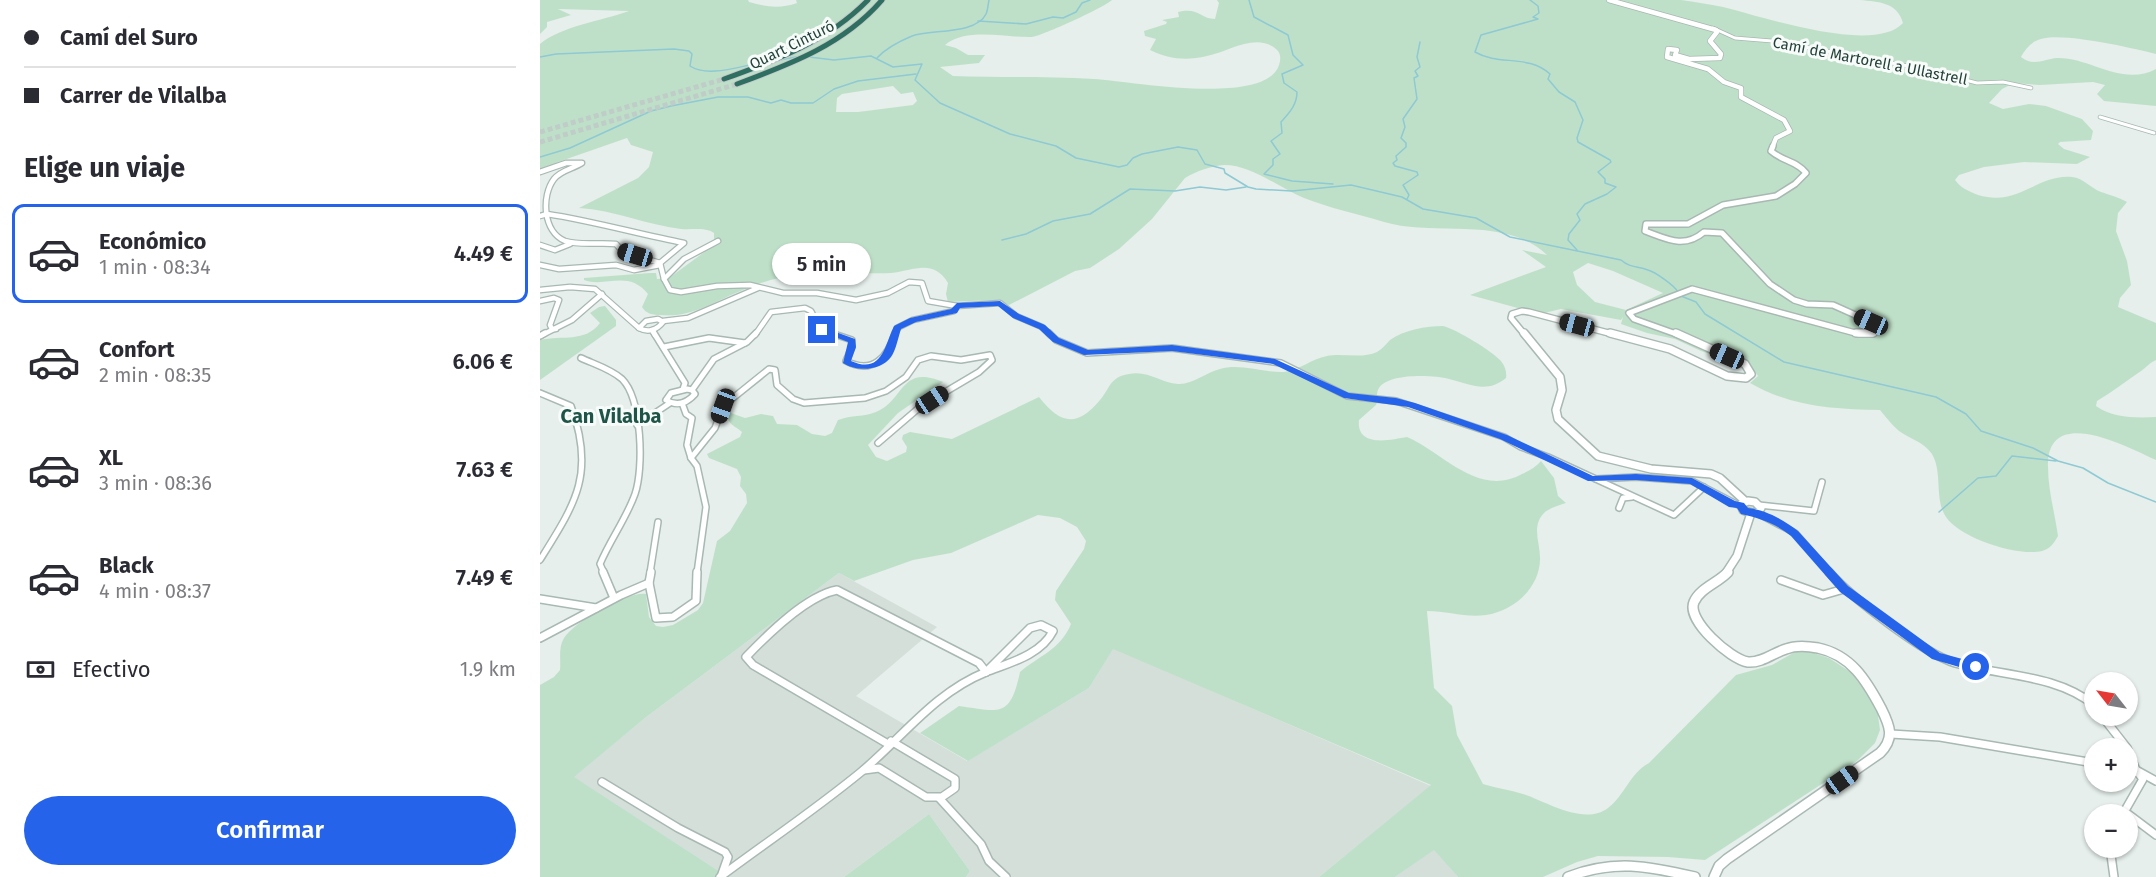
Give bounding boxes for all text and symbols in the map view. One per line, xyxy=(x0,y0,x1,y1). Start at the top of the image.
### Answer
street label: Quart Cinturó xyxy=(747,17,837,73)
text: Camí del Suro xyxy=(60,24,198,51)
street label: Camí de Martorell a Ullastrell xyxy=(1771,33,1969,89)
text: Carrer de Vilalba xyxy=(60,82,227,109)
text: Elige un viaje xyxy=(24,152,185,184)
icon: car xyxy=(27,227,81,281)
text: Económico xyxy=(99,228,206,255)
text: 4.49 € xyxy=(454,240,513,267)
car xyxy=(615,241,655,269)
callout: 5 min xyxy=(772,243,872,285)
text: 5 min xyxy=(797,252,846,276)
text: 1 min · 08:34 xyxy=(99,255,211,279)
car xyxy=(1851,306,1891,338)
car xyxy=(1557,312,1597,338)
route end xyxy=(808,316,835,343)
icon: car xyxy=(27,335,81,389)
text: Confort xyxy=(99,336,175,363)
car xyxy=(1707,340,1747,372)
text: 6.06 € xyxy=(453,348,513,375)
text: 2 min · 08:35 xyxy=(99,363,211,387)
car xyxy=(912,383,952,417)
car xyxy=(708,386,738,426)
district label: Can Vilalba xyxy=(561,404,661,428)
icon: car xyxy=(27,443,81,497)
text: XL xyxy=(99,444,123,471)
text: 7.63 € xyxy=(456,456,513,483)
text: 3 min · 08:36 xyxy=(99,471,212,495)
icon: car xyxy=(27,551,81,605)
text: Black xyxy=(99,552,154,579)
text: 7.49 € xyxy=(456,564,513,591)
text: 4 min · 08:37 xyxy=(99,579,211,603)
icon: cash xyxy=(24,653,57,686)
route start xyxy=(1962,653,1989,680)
text: Efectivo xyxy=(72,656,151,683)
text: 1.9 km xyxy=(460,657,516,681)
north arrow xyxy=(2084,672,2138,726)
map controls xyxy=(2084,672,2138,858)
button: + xyxy=(2084,738,2138,792)
car xyxy=(1822,762,1862,798)
button: Confirmar xyxy=(24,796,516,865)
button: − xyxy=(2084,804,2138,858)

